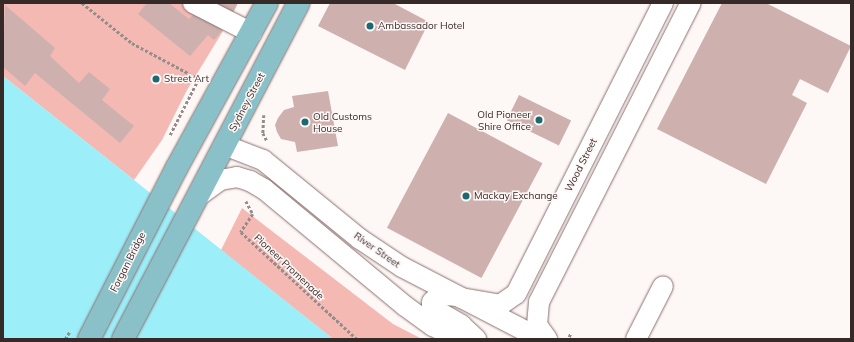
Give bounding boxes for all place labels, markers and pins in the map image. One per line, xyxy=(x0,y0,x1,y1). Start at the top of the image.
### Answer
place label: Ambassador Hotel xyxy=(378,20,465,32)
marker: Ambassador Hotel xyxy=(365,21,375,31)
place label: Street Art xyxy=(164,73,209,85)
marker: Street Art xyxy=(151,74,161,84)
place label: Old Pioneer Shire Office xyxy=(477,108,531,132)
place label: Old Customs House xyxy=(313,110,372,134)
marker: Old Pioneer Shire Office xyxy=(534,115,544,125)
marker: Old Customs House xyxy=(300,117,310,127)
place label: Mackay Exchange xyxy=(474,190,558,202)
marker: Mackay Exchange xyxy=(461,191,471,201)

